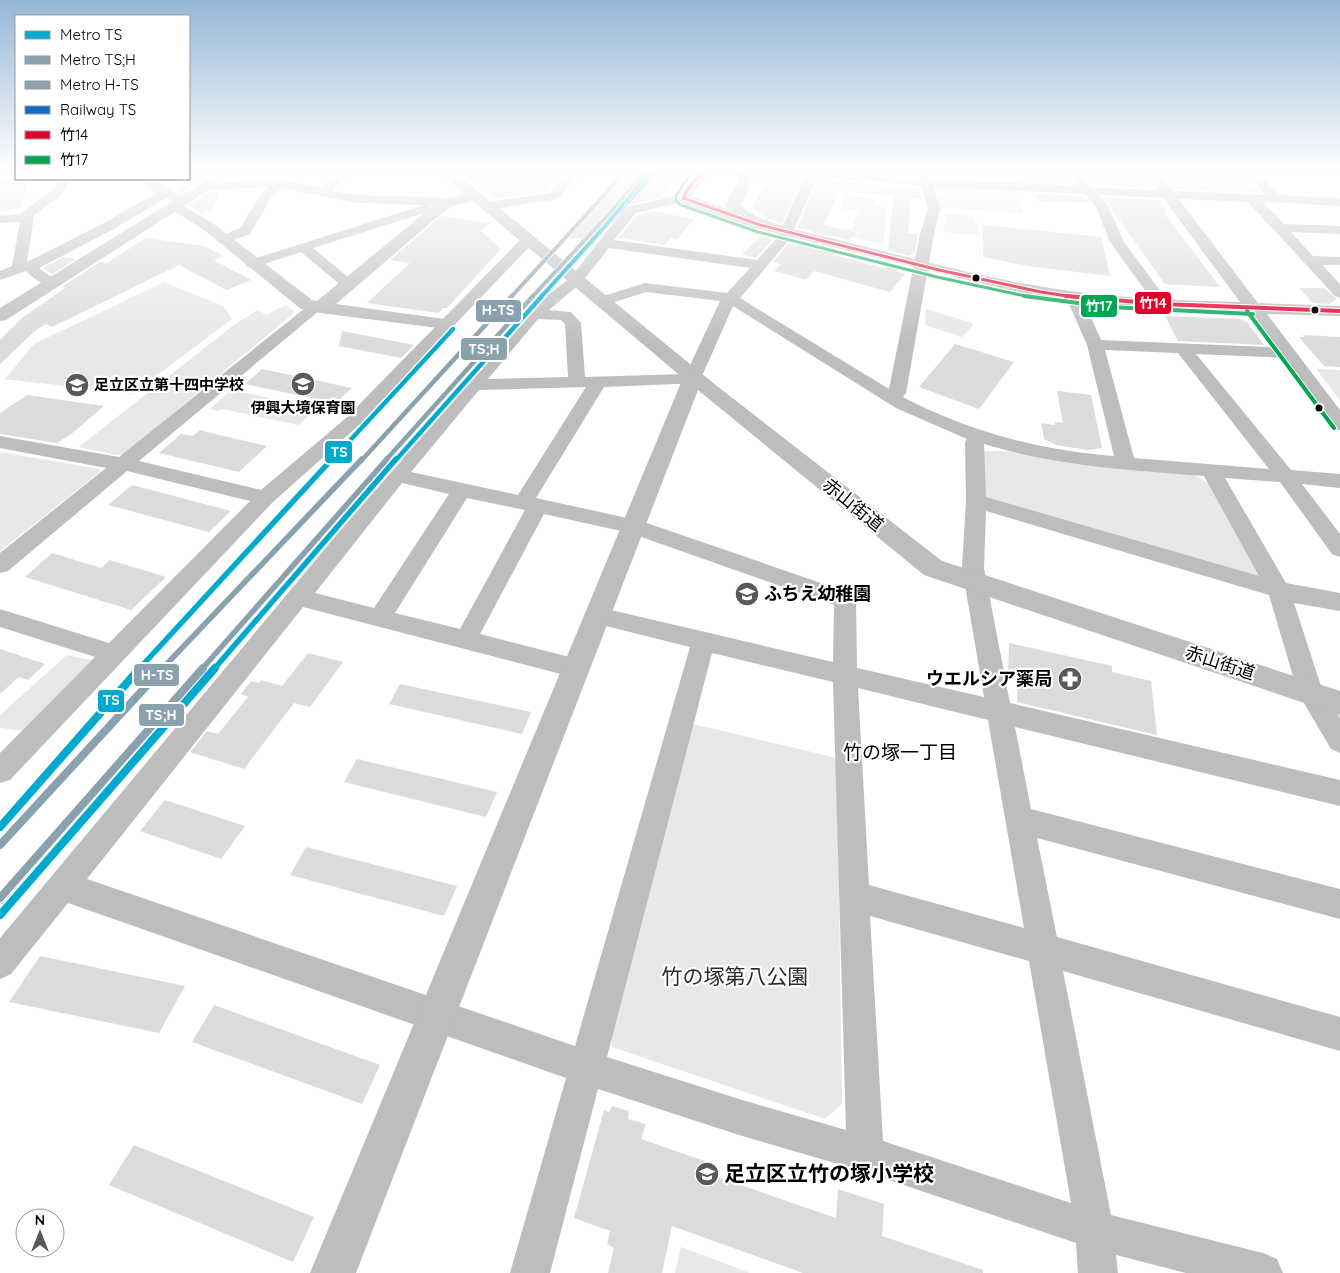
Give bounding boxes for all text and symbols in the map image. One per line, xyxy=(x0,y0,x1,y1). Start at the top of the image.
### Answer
legend xyxy=(15,15,190,180)
text: Metro TS xyxy=(60,25,122,44)
text: Metro TS;H xyxy=(60,50,136,69)
text: Metro H-TS xyxy=(60,75,139,94)
text: Railway TS xyxy=(60,100,136,119)
text: 竹14 xyxy=(60,125,88,144)
text: 竹17 xyxy=(60,150,89,169)
unlabelled marker xyxy=(971,273,981,283)
line badge: 竹14 xyxy=(1134,291,1172,315)
line badge: 竹17 xyxy=(1080,294,1118,318)
text: 竹14 xyxy=(1139,294,1167,312)
text: 竹17 xyxy=(1085,297,1113,315)
line badge: H-TS xyxy=(475,299,522,323)
text: H-TS xyxy=(482,301,514,319)
unlabelled marker xyxy=(1310,305,1320,315)
line badge: TS;H xyxy=(460,337,508,361)
text: TS;H xyxy=(468,340,500,358)
school or university icon: 伊興大境保育園 xyxy=(290,371,316,397)
school or university icon: 足立区立第十四中学校 xyxy=(64,372,90,398)
place label: 足立区立第十四中学校 xyxy=(94,375,244,394)
place label: 伊興大境保育園 xyxy=(250,398,356,417)
unlabelled marker xyxy=(1314,403,1324,413)
line badge: TS xyxy=(324,440,353,464)
text: TS xyxy=(330,443,348,461)
street label: 赤山街道 xyxy=(818,473,889,536)
school or university icon: ふちえ幼稚園 xyxy=(734,581,760,607)
place label: ふちえ幼稚園 xyxy=(764,582,871,605)
street label: 赤山街道 xyxy=(1182,640,1258,685)
line badge: H-TS xyxy=(133,663,180,687)
text: H-TS xyxy=(141,666,173,684)
pharmacy icon: ウエルシア薬局 xyxy=(1057,666,1083,692)
place label: ウエルシア薬局 xyxy=(926,667,1052,690)
line badge: TS xyxy=(97,689,125,713)
text: TS xyxy=(102,691,120,709)
line badge: TS;H xyxy=(138,703,185,727)
text: TS;H xyxy=(145,706,177,724)
district label: 竹の塚一丁目 xyxy=(843,740,957,764)
park label: 竹の塚第八公園 xyxy=(662,963,809,989)
place label: 足立区立竹の塚小学校 xyxy=(724,1160,934,1186)
school or university icon: 足立区立竹の塚小学校 xyxy=(694,1161,720,1187)
north arrow xyxy=(15,1208,65,1258)
text: N xyxy=(35,1211,45,1229)

